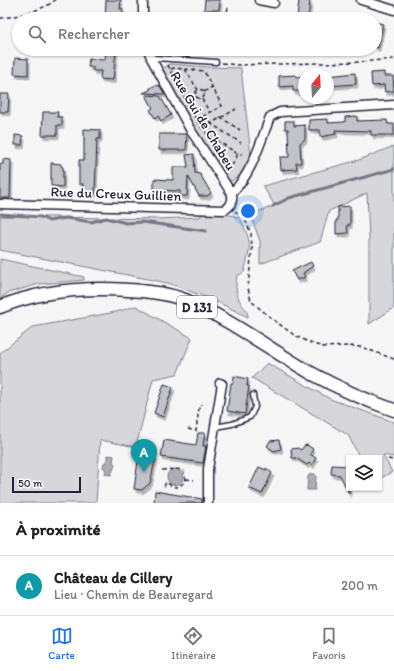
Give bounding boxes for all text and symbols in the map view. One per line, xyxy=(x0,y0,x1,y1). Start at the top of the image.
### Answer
search box xyxy=(12,12,382,56)
icon: search xyxy=(26,23,48,45)
text: Rechercher xyxy=(58,25,130,43)
street label: Rue Gui de Chabeu xyxy=(167,68,240,174)
north arrow xyxy=(298,68,334,104)
street label: Rue du Creux Guillien xyxy=(50,183,182,205)
your location xyxy=(238,201,258,221)
road number: D 131 xyxy=(177,296,217,318)
pin: A xyxy=(131,439,157,472)
map controls xyxy=(346,455,382,491)
button: layers xyxy=(346,455,382,491)
scale bar xyxy=(12,475,81,494)
text: 50 m xyxy=(18,477,42,490)
text: À proximité xyxy=(16,519,101,539)
text: Château de Cillery xyxy=(54,569,172,587)
text: A xyxy=(25,578,33,593)
text: 200 m xyxy=(341,578,378,593)
text: Lieu · Chemin de Beauregard xyxy=(54,587,213,602)
tab: Carte xyxy=(48,625,75,662)
tab: Itinéraire xyxy=(171,625,216,662)
tab: Favoris xyxy=(312,625,346,662)

